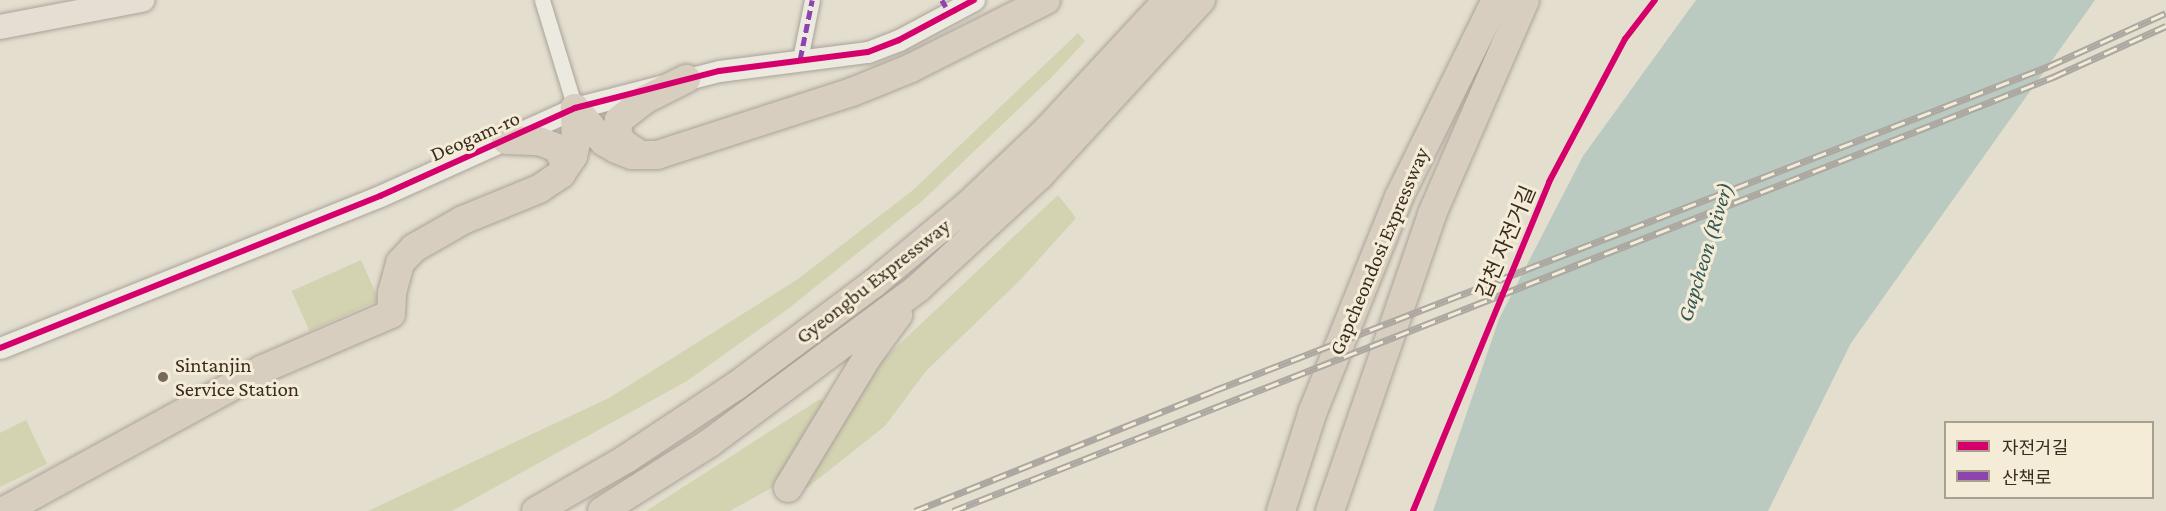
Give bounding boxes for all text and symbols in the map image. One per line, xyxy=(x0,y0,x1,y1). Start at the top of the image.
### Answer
street label: Deogam-ro xyxy=(426,105,524,167)
street label: Gapcheondosi Expressway xyxy=(1324,143,1434,359)
water label: Gapcheon (River) xyxy=(1671,179,1739,325)
street label: 갑천 자전거길 xyxy=(1471,182,1541,302)
street label: Gyeongbu Expressway xyxy=(791,213,955,349)
place label: Sintanjin Service Station xyxy=(175,352,299,402)
marker: Sintanjin Service Station xyxy=(156,370,170,384)
legend xyxy=(1944,421,2154,499)
text: 자전거길 xyxy=(2002,438,2068,458)
text: 산책로 xyxy=(2002,468,2052,488)

